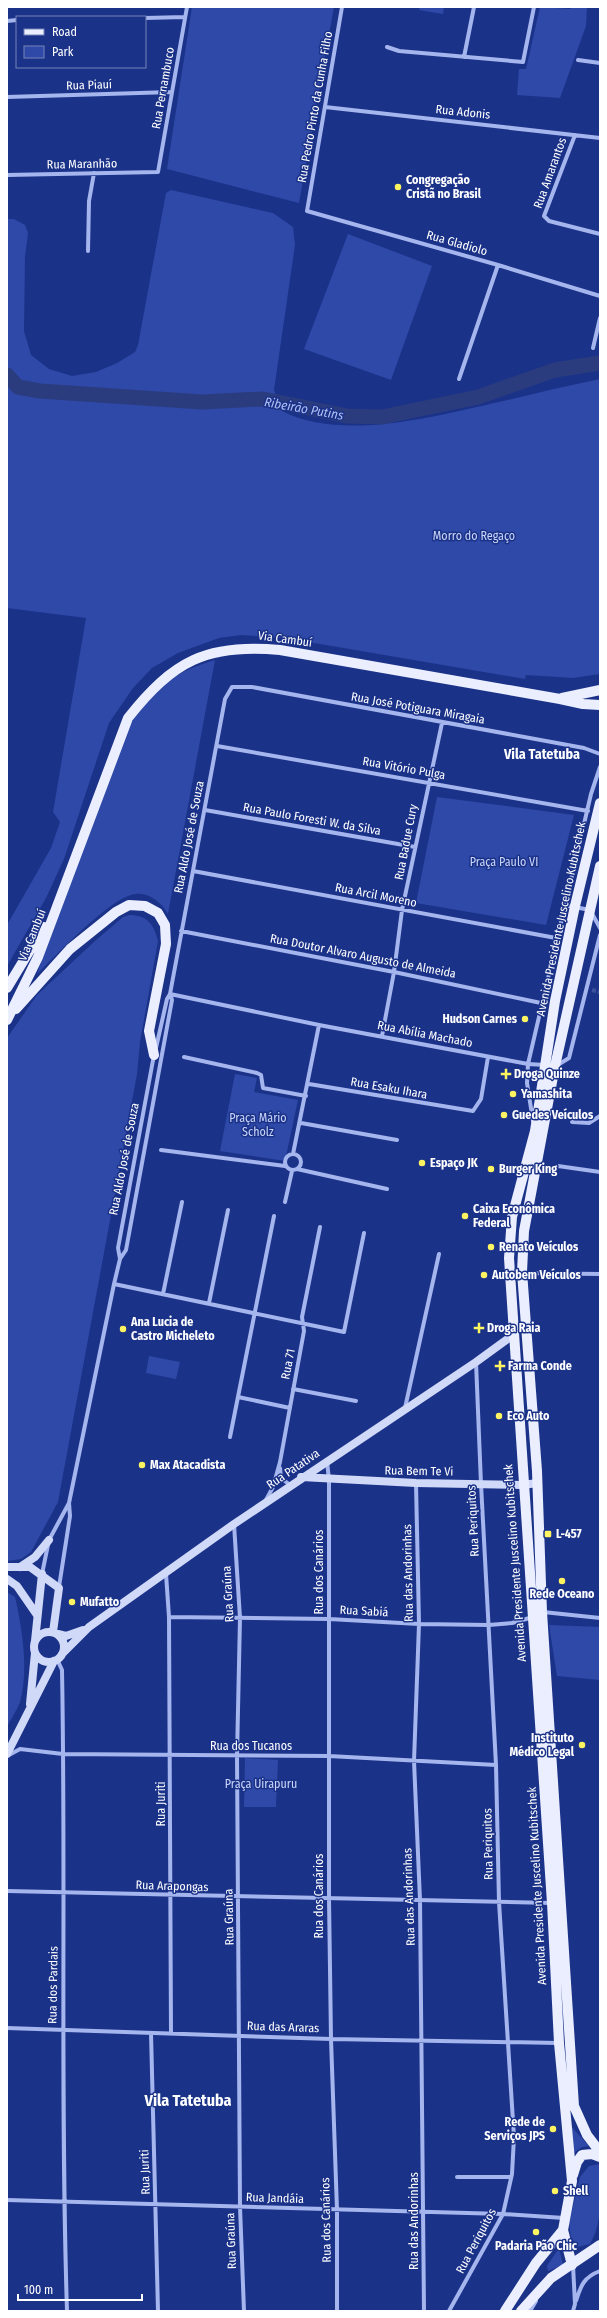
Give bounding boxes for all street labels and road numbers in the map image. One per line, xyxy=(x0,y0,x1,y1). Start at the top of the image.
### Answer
street label: Rua Pedro Pinto da Cunha Filho xyxy=(295,30,335,184)
street label: Rua Pernambuco xyxy=(149,46,177,130)
street label: Rua Piauí xyxy=(66,77,112,93)
street label: Rua Adonis xyxy=(435,102,491,122)
street label: Rua Amarantos xyxy=(531,136,569,210)
street label: Rua Maranhão xyxy=(47,156,117,172)
street label: Rua Gladiolo xyxy=(425,228,489,258)
street label: Via Cambuí xyxy=(257,628,313,650)
street label: Rua José Potiguara Miragaia xyxy=(350,689,486,727)
street label: Rua Vitório Pulga xyxy=(362,754,447,782)
street label: Rua Aldo José de Souza xyxy=(171,780,207,894)
street label: Rua Paulo Foresti W. da Silva xyxy=(242,800,382,838)
street label: Rua Badue Cury xyxy=(392,802,420,881)
street label: Avenida Presidente Juscelino Kubitschek xyxy=(534,820,589,1017)
street label: Rua Arcil Moreno xyxy=(334,880,418,910)
street label: Via Cambuí xyxy=(15,907,49,963)
street label: Rua Doutor Alvaro Augusto de Almeida xyxy=(269,931,457,981)
street label: Rua Abília Machado xyxy=(376,1018,474,1050)
street label: Rua Esaku Ihara xyxy=(350,1074,429,1102)
street label: Rua Aldo José de Souza xyxy=(106,1102,142,1216)
street label: Rua 71 xyxy=(278,1347,298,1381)
street label: Rua Patativa xyxy=(264,1446,322,1492)
street label: Rua Bem Te Vi xyxy=(384,1463,454,1479)
street label: Avenida Presidente Juscelino Kubitschek xyxy=(501,1463,529,1662)
street label: Rua Periquitos xyxy=(464,1485,482,1557)
street label: Rua das Andorinhas xyxy=(400,1524,416,1622)
street label: Rua dos Canários xyxy=(312,1530,326,1614)
street label: Rua Graúna xyxy=(220,1565,236,1623)
street label: Rua Sabiá xyxy=(339,1603,389,1619)
street label: Rua dos Tucanos xyxy=(210,1739,292,1753)
street label: Rua Juriti xyxy=(154,1781,168,1827)
street label: Avenida Presidente Juscelino Kubitschek xyxy=(525,1786,549,1985)
street label: Rua Periquitos xyxy=(480,1808,496,1880)
street label: Rua das Andorinhas xyxy=(400,1848,418,1946)
street label: Rua dos Canários xyxy=(312,1854,326,1938)
street label: Rua Arapongas xyxy=(135,1878,209,1894)
street label: Rua Graúna xyxy=(222,1888,236,1945)
street label: Rua dos Pardais xyxy=(45,1946,61,2024)
street label: Rua das Araras xyxy=(247,2019,319,2035)
street label: Rua Juriti xyxy=(137,2149,153,2195)
street label: Rua das Andorinhas xyxy=(407,2172,421,2270)
street label: Rua dos Canários xyxy=(318,2177,334,2263)
street label: Rua Jandáia xyxy=(246,2190,304,2206)
street label: Rua Periquitos xyxy=(453,2206,499,2276)
street label: Rua Graúna xyxy=(223,2212,239,2270)

